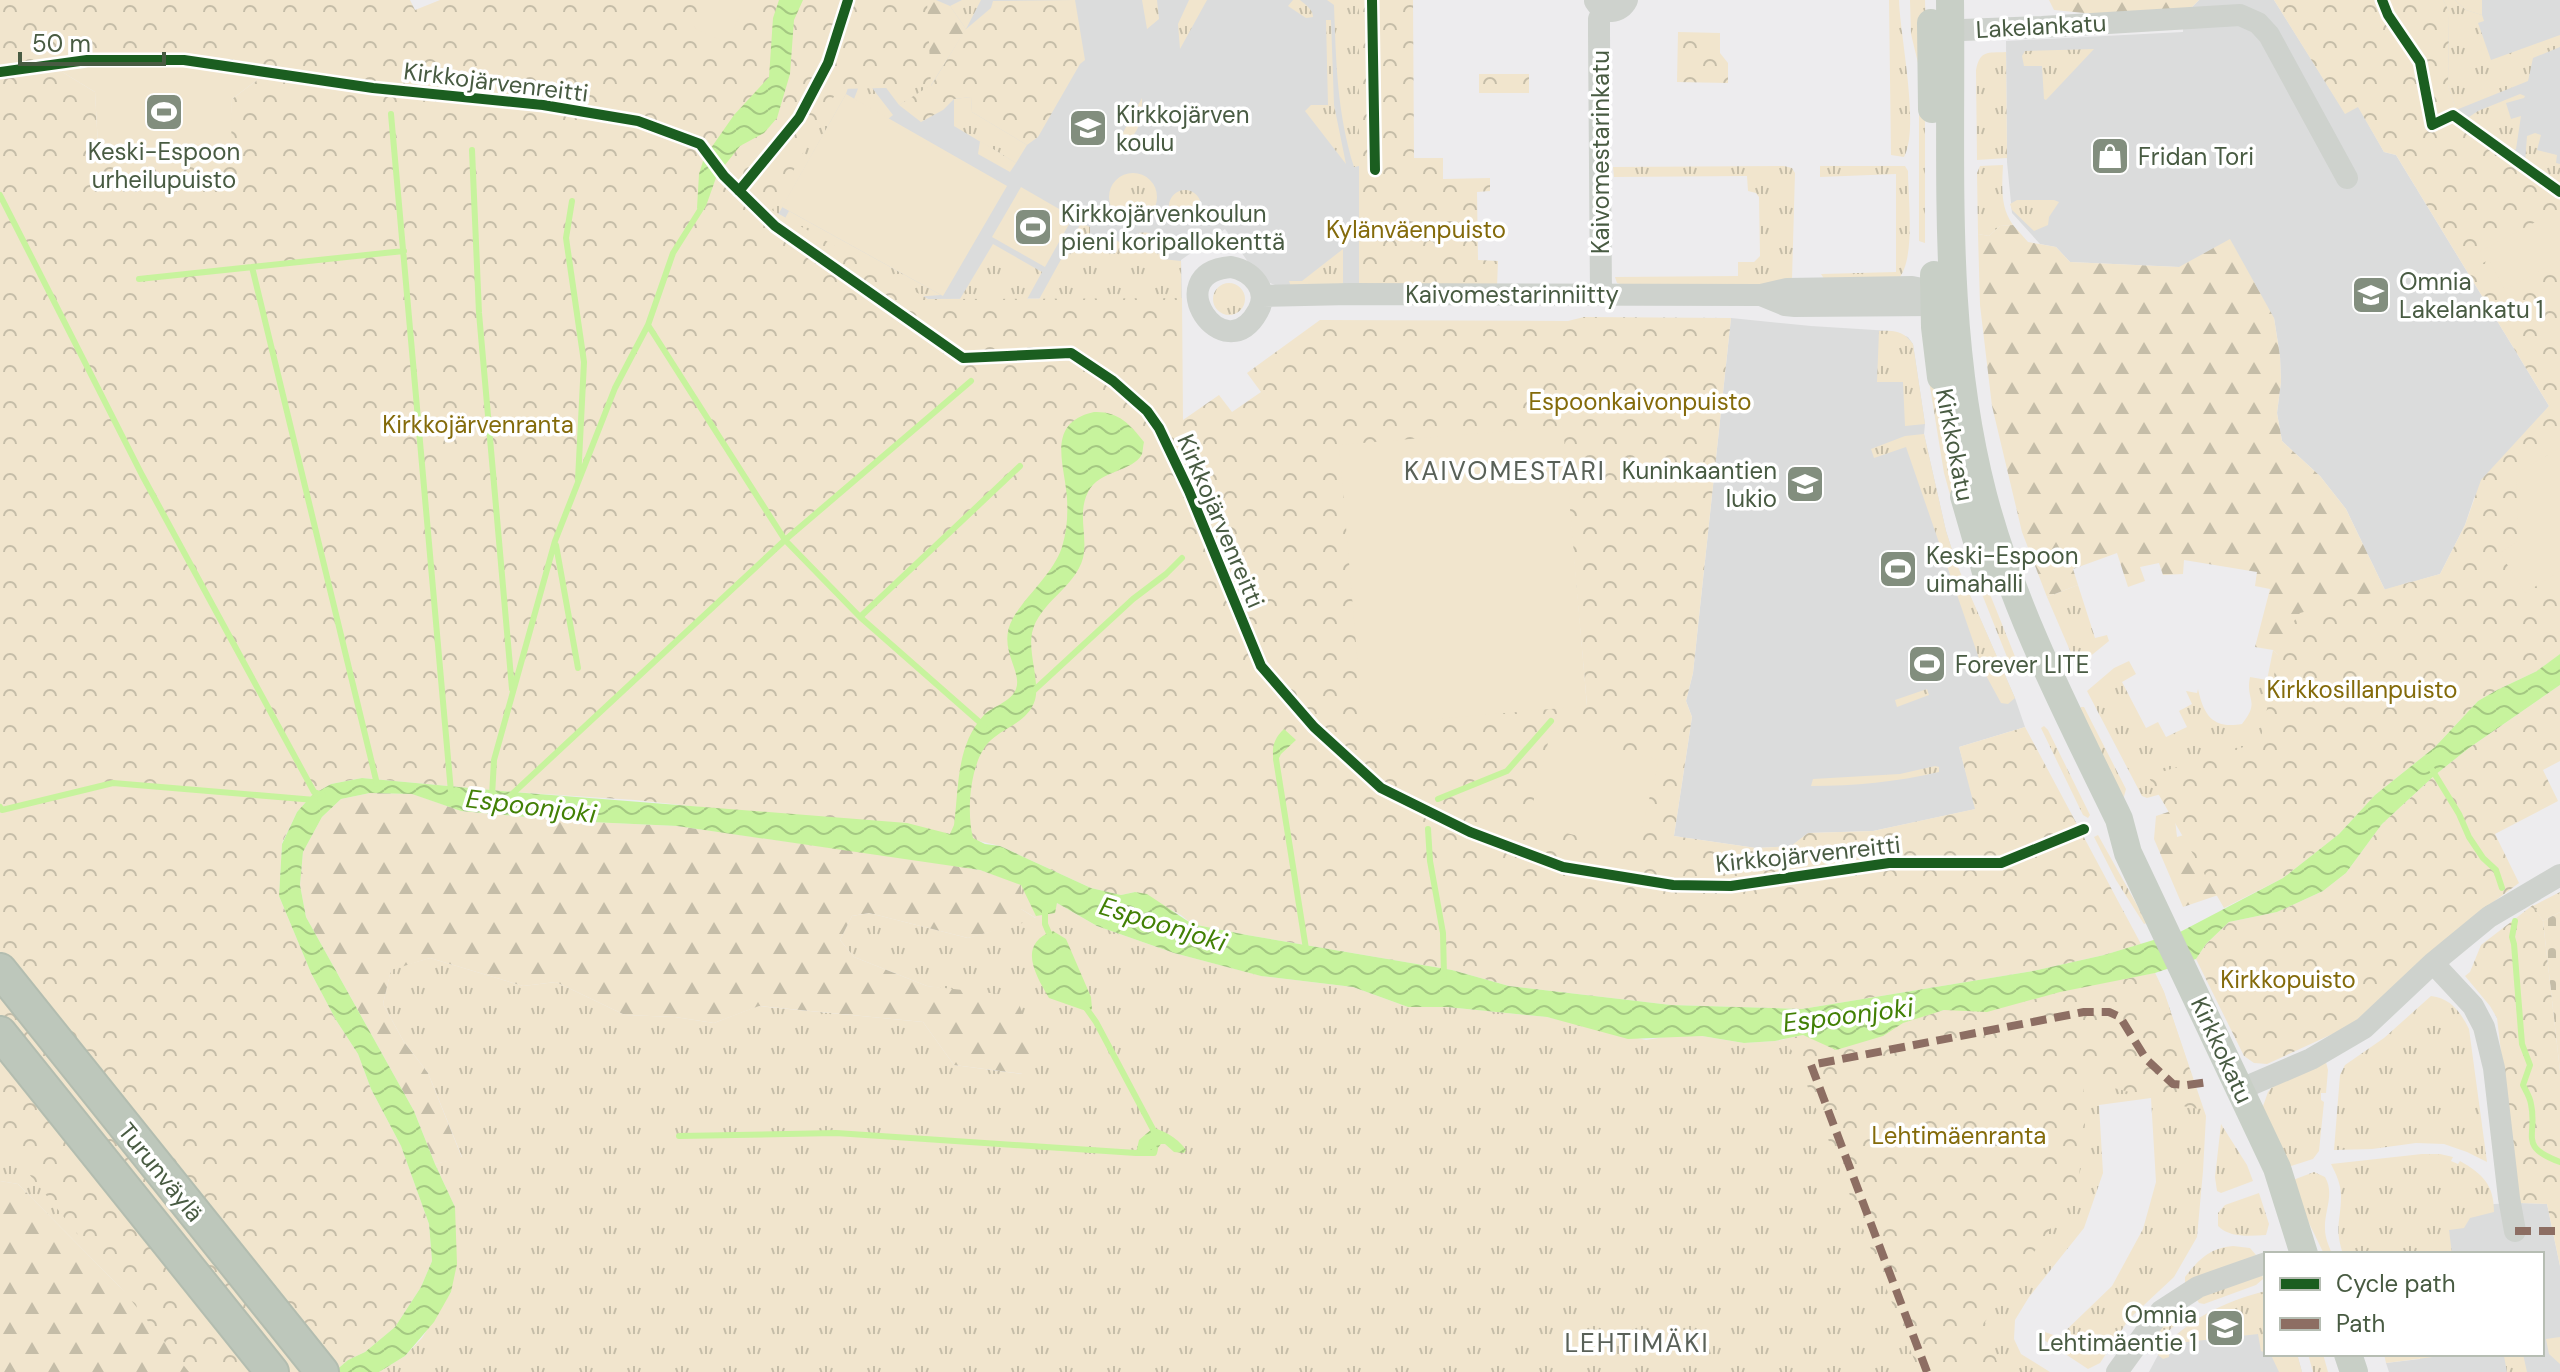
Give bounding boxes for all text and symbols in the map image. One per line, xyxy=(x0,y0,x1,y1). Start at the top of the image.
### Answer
street label: Lakelankatu xyxy=(1975,7,2107,45)
scale bar xyxy=(20,16,164,66)
text: 50 m xyxy=(32,28,91,59)
street label: Kaivomestarinkatu xyxy=(1585,50,1616,254)
street label: Kirkkojärvenreitti xyxy=(402,55,590,109)
sports icon: Keski-Espoon urheilupuisto xyxy=(143,91,185,133)
place label: Kirkkojärven koulu xyxy=(1116,99,1249,158)
school or university icon: Kirkkojärven koulu xyxy=(1067,107,1109,149)
shop icon: Fridan Tori xyxy=(2089,135,2131,177)
place label: Keski-Espoon urheilupuisto xyxy=(88,136,240,195)
place label: Fridan Tori xyxy=(2138,141,2254,172)
place label: Kirkkojärvenkoulun pieni koripallokenttä xyxy=(1061,198,1285,257)
sports icon: Kirkkojärvenkoulun pieni koripallokenttä xyxy=(1012,206,1054,248)
park label: Kylänväenpuisto xyxy=(1326,214,1506,245)
place label: Omnia Lakelankatu 1 xyxy=(2399,266,2544,325)
school or university icon: Omnia Lakelankatu 1 xyxy=(2350,274,2392,316)
street label: Kaivomestarinniitty xyxy=(1405,279,1619,310)
park label: Espoonkaivonpuisto xyxy=(1528,386,1752,417)
street label: Kirkkokatu xyxy=(1929,386,1981,504)
park label: Kirkkojärvenranta xyxy=(382,409,574,440)
street label: Kirkkojärvenreitti xyxy=(1170,429,1272,613)
district label: KAIVOMESTARI xyxy=(1404,454,1606,488)
place label: Kuninkaantien lukio xyxy=(1622,455,1777,514)
school or university icon: Kuninkaantien lukio xyxy=(1784,463,1826,505)
place label: Keski-Espoon uimahalli xyxy=(1926,540,2079,599)
sports icon: Keski-Espoon uimahalli xyxy=(1877,548,1919,590)
sports icon: Forever LITE xyxy=(1906,643,1948,685)
place label: Forever LITE xyxy=(1955,649,2089,680)
park label: Kirkkosillanpuisto xyxy=(2267,674,2457,705)
water label: Espoonjoki xyxy=(464,781,599,831)
street label: Kirkkojärvenreitti xyxy=(1714,829,1902,879)
water label: Espoonjoki xyxy=(1095,889,1231,960)
park label: Kirkkopuisto xyxy=(2220,964,2356,995)
water label: Espoonjoki xyxy=(1781,990,1916,1040)
street label: Kirkkokatu xyxy=(2184,992,2260,1108)
street label: Turunväylä xyxy=(112,1116,210,1228)
park label: Lehtimäenranta xyxy=(1872,1120,2046,1151)
legend xyxy=(2264,1252,2544,1356)
text: Cycle path xyxy=(2336,1268,2455,1299)
place label: Omnia Lehtimäentie 1 xyxy=(2038,1299,2197,1358)
school or university icon: Omnia Lehtimäentie 1 xyxy=(2204,1307,2246,1349)
text: Path xyxy=(2336,1308,2385,1339)
district label: LEHTIMÄKI xyxy=(1564,1326,1710,1360)

